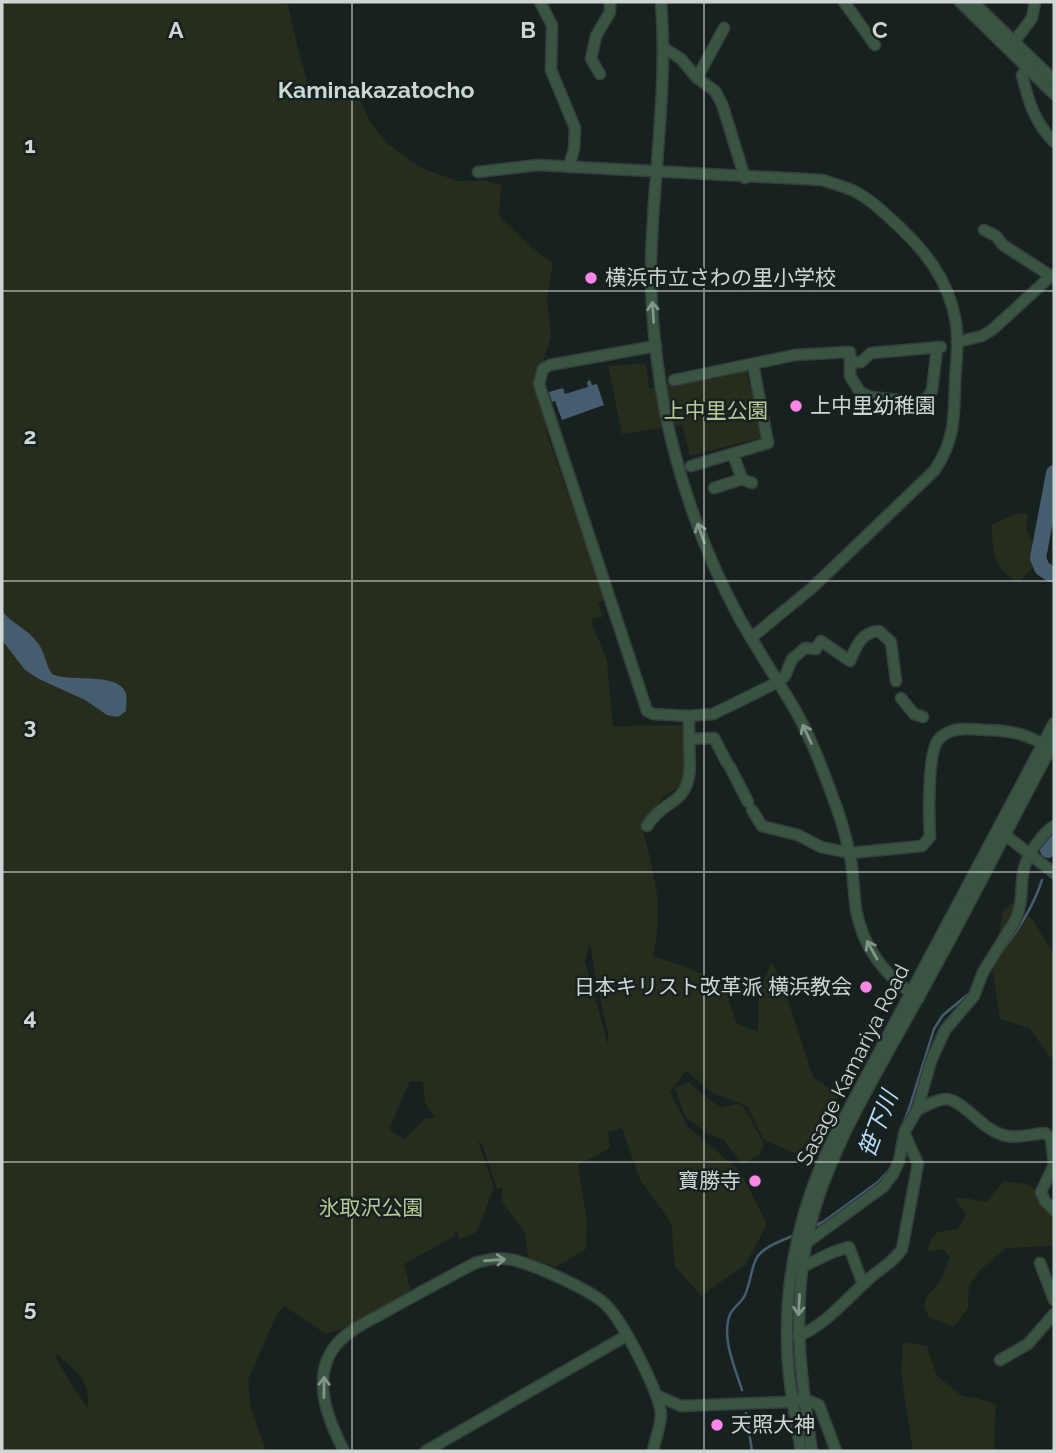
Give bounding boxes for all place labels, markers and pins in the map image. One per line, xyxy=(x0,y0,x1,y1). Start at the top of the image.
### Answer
place label: 横浜市立さわの里小学校 xyxy=(605,265,836,290)
marker: 横浜市立さわの里小学校 xyxy=(583,270,599,286)
place label: 上中里幼稚園 xyxy=(810,393,936,418)
marker: 上中里幼稚園 xyxy=(788,398,804,414)
place label: 日本キリスト改革派 横浜教会 xyxy=(574,974,852,999)
marker: 日本キリスト改革派 横浜教会 xyxy=(858,979,874,995)
place label: 寶勝寺 xyxy=(678,1168,741,1193)
marker: 寶勝寺 xyxy=(747,1173,763,1189)
place label: 天照大神 xyxy=(731,1412,815,1437)
marker: 天照大神 xyxy=(709,1417,725,1433)

